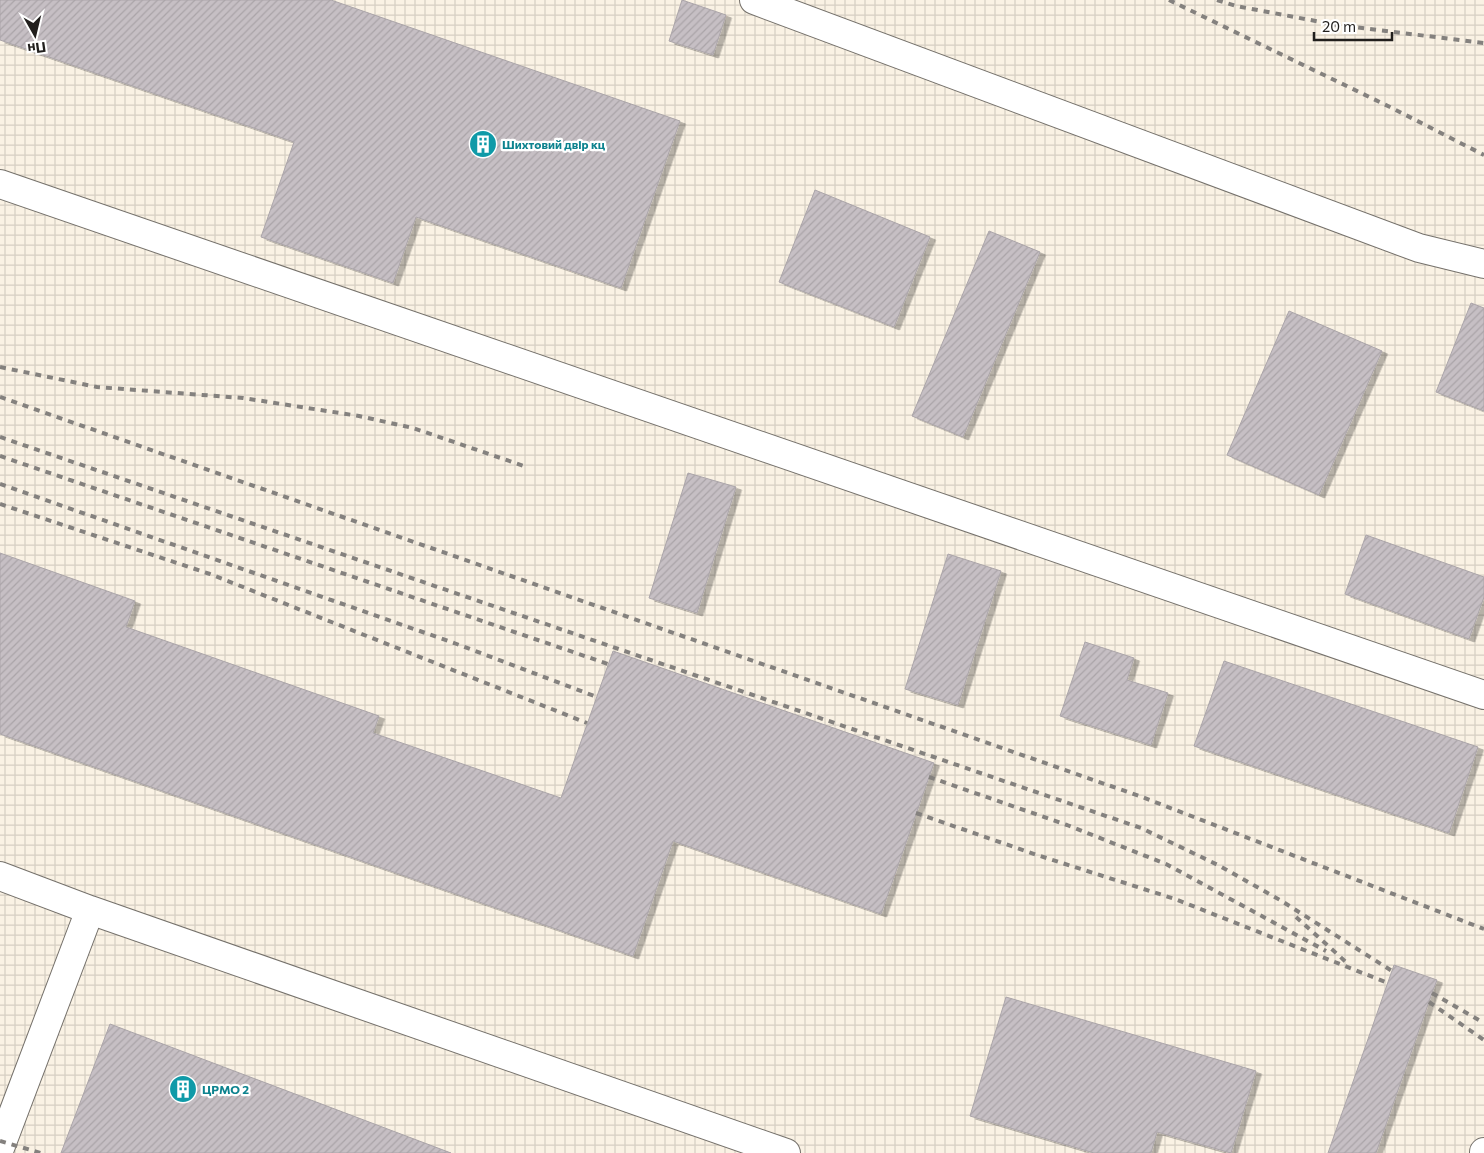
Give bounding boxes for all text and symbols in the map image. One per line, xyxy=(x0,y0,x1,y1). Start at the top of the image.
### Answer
north arrow xyxy=(10,10,60,60)
scale bar xyxy=(1314,10,1392,42)
text: 20 m xyxy=(1322,17,1356,35)
text: Пн xyxy=(27,39,47,58)
building icon: Шихтовий двір кц xyxy=(468,129,498,159)
place label: Шихтовий двір кц xyxy=(502,137,606,151)
building icon: ЦРМО 2 xyxy=(168,1074,198,1104)
place label: ЦРМО 2 xyxy=(202,1082,249,1096)

